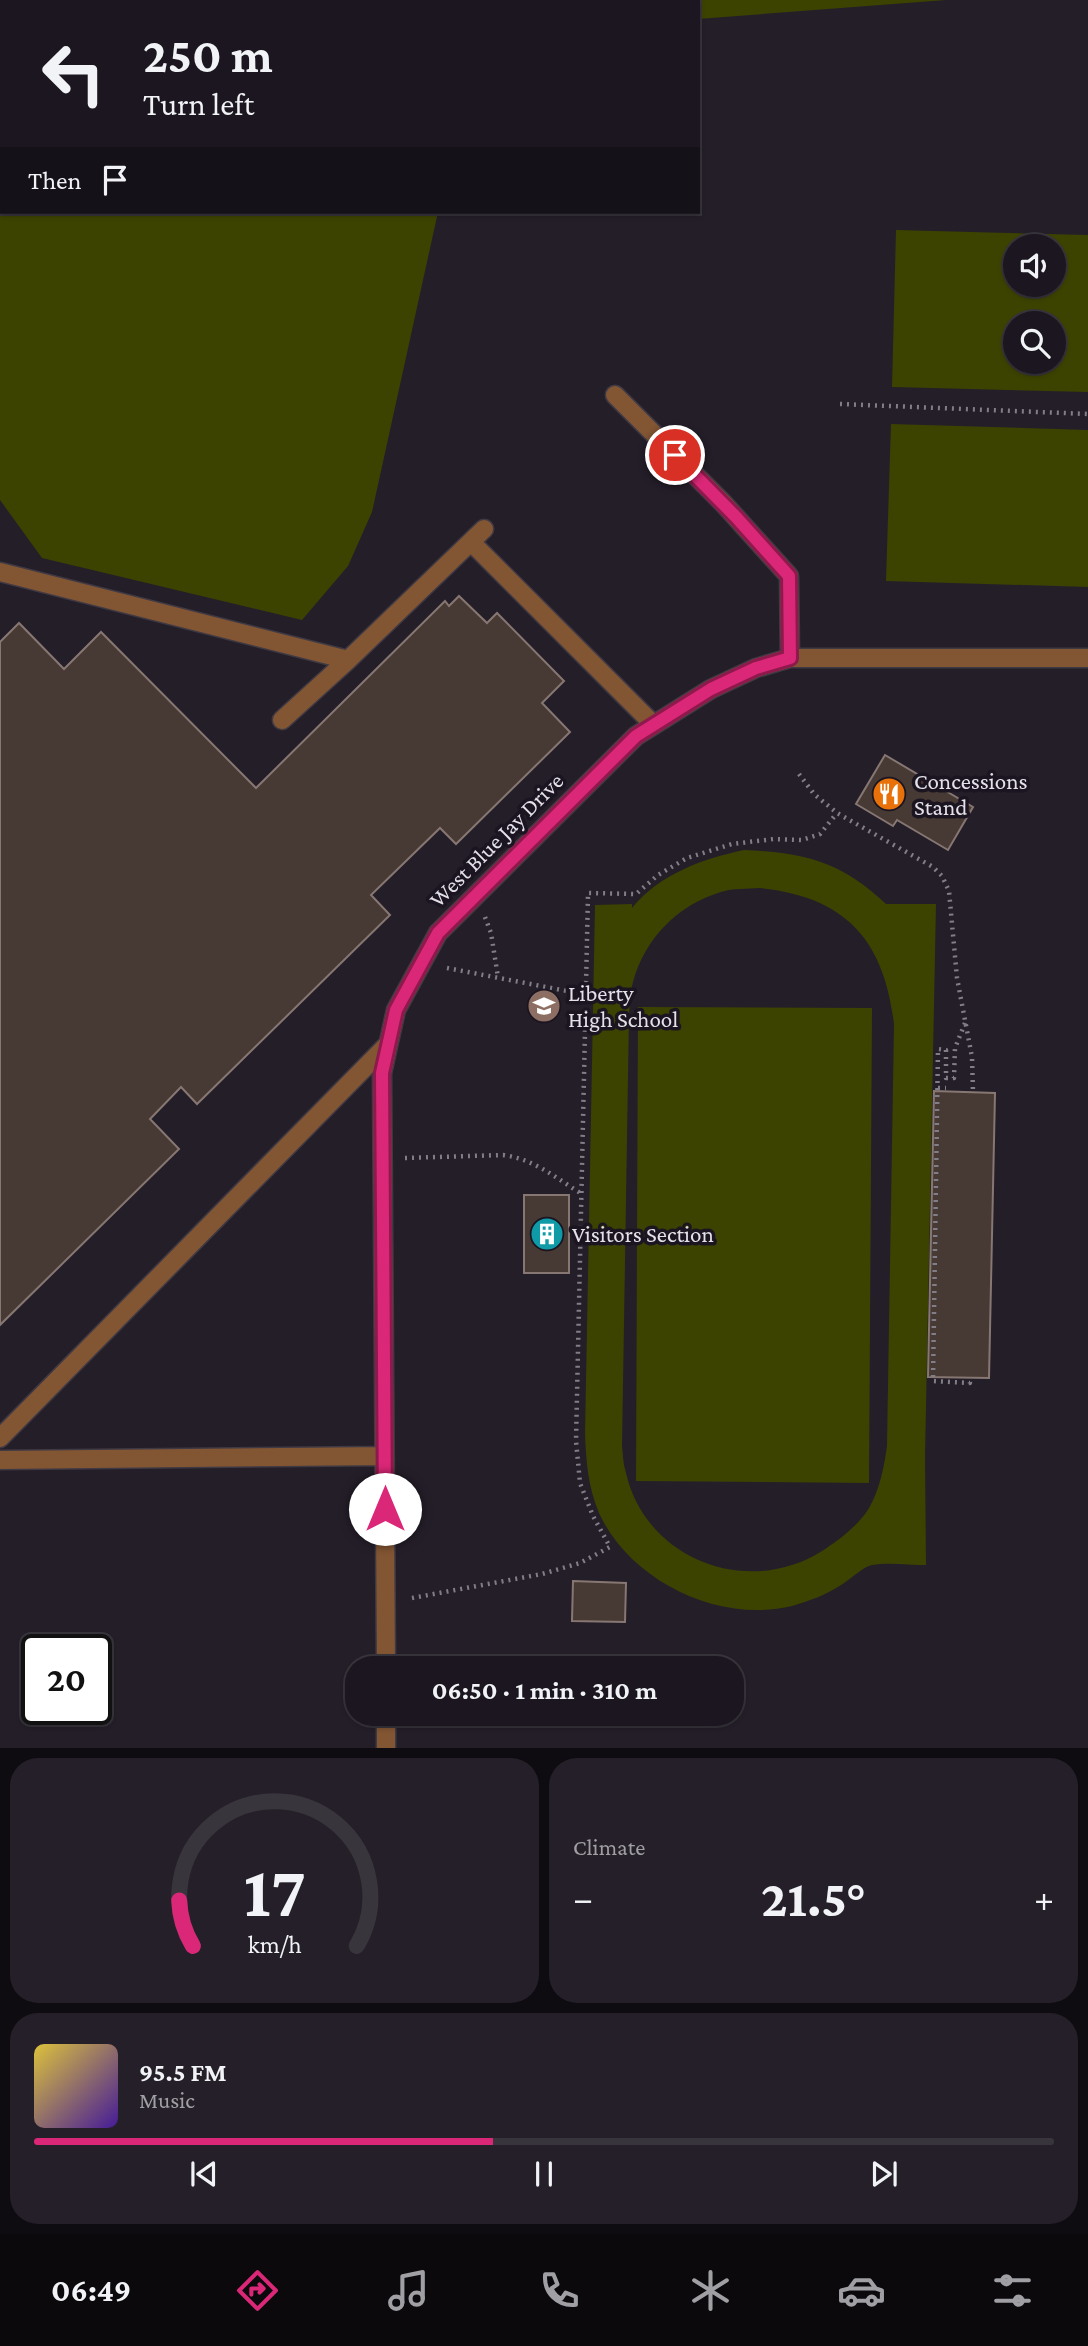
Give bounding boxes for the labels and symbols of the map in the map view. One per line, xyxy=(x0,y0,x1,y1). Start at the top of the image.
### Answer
pin xyxy=(645,425,705,485)
street label: West Blue Jay Drive xyxy=(424,768,568,912)
place label: Concessions Stand xyxy=(914,768,1028,820)
restaurant icon: Concessions Stand xyxy=(870,775,908,813)
place label: Liberty High School xyxy=(568,980,678,1032)
school or university icon: Liberty High School xyxy=(525,987,563,1025)
building icon: Visitors Section xyxy=(528,1215,566,1253)
place label: Visitors Section xyxy=(572,1221,714,1247)
position arrow xyxy=(348,1472,422,1546)
speed limit sign: 20 xyxy=(21,1634,112,1725)

